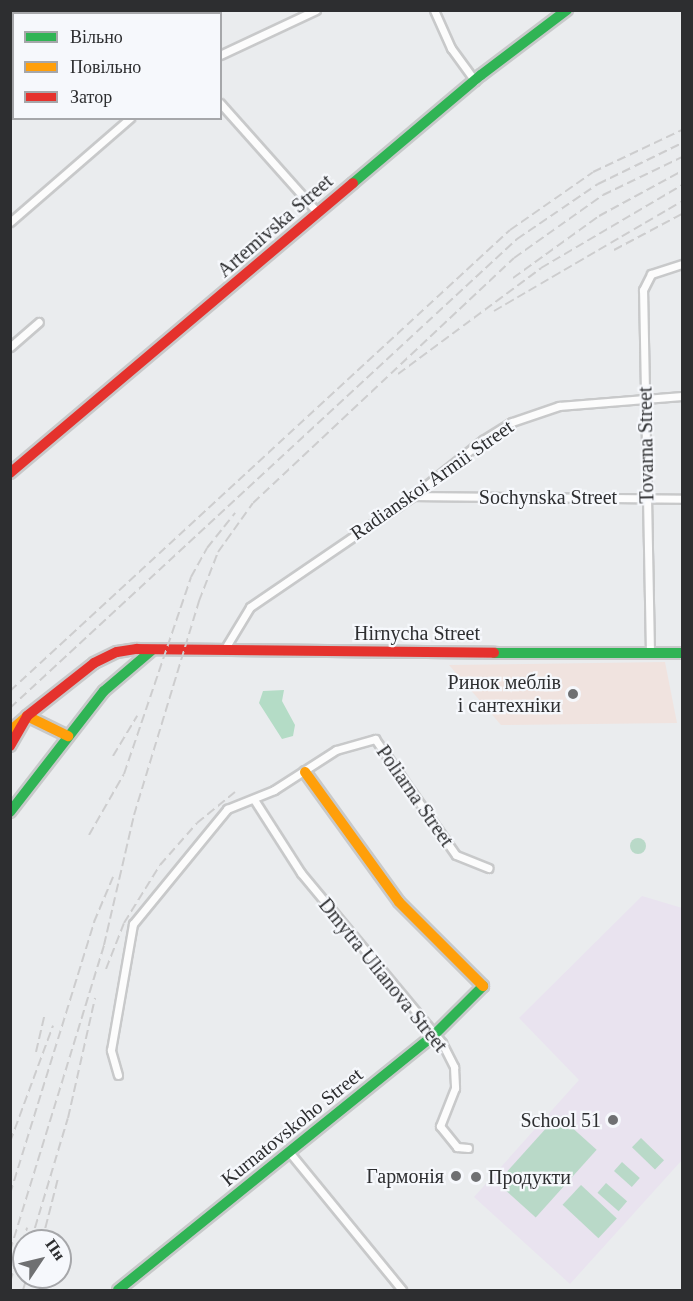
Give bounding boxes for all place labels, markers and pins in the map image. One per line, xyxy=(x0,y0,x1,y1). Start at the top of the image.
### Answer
place label: Ринок меблів і сантехніки xyxy=(448,670,561,717)
marker: Ринок меблів і сантехніки xyxy=(566,687,580,701)
place label: School 51 xyxy=(520,1108,601,1132)
marker: School 51 xyxy=(606,1113,620,1127)
place label: Гармонія xyxy=(366,1164,444,1188)
place label: Продукти xyxy=(488,1165,571,1189)
marker: Гармонія xyxy=(449,1169,463,1183)
marker: Продукти xyxy=(469,1170,483,1184)

